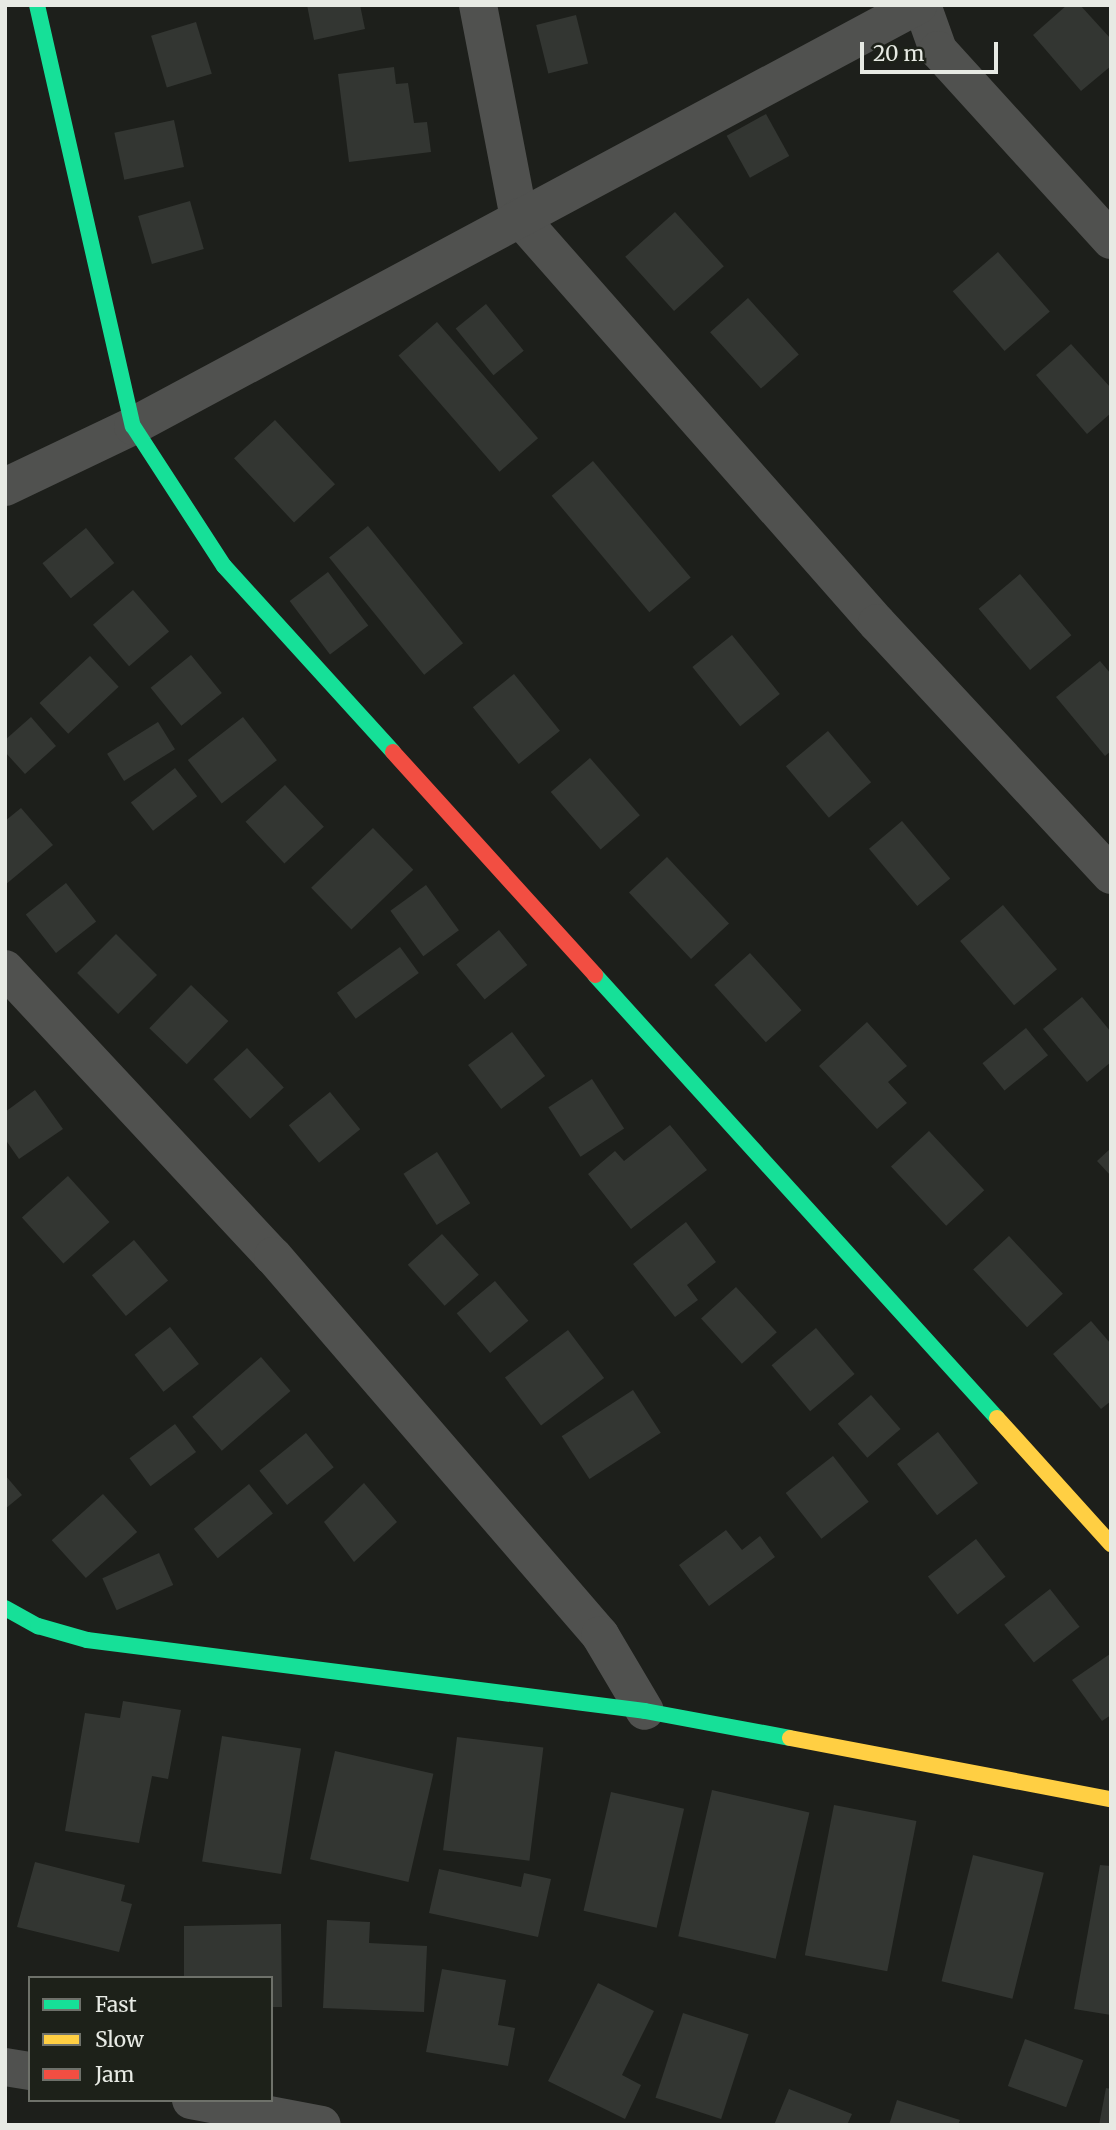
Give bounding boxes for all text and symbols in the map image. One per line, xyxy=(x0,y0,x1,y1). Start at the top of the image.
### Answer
scale bar xyxy=(864,28,1002,72)
text: 20 m xyxy=(873,40,924,67)
legend xyxy=(28,1976,273,2102)
text: Fast xyxy=(95,1991,137,2018)
text: Slow xyxy=(95,2026,144,2053)
text: Jam xyxy=(95,2061,134,2088)

